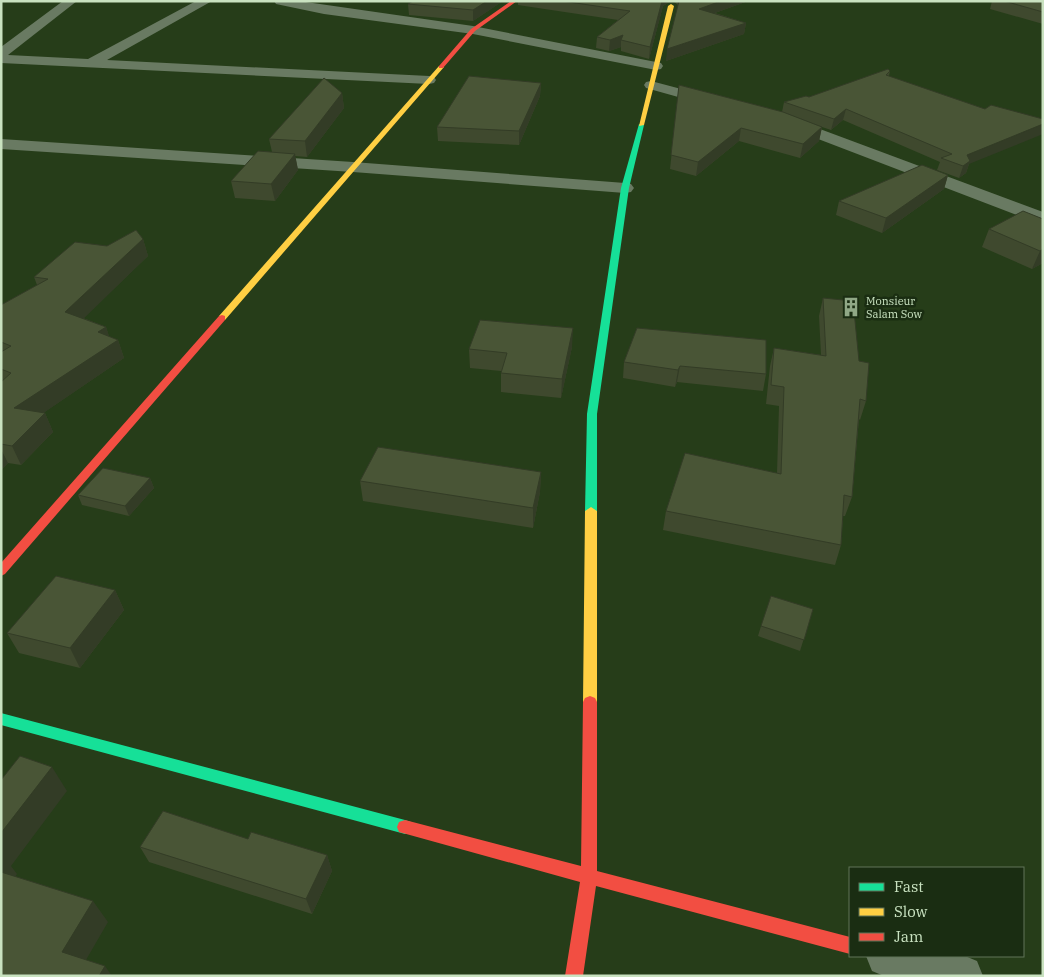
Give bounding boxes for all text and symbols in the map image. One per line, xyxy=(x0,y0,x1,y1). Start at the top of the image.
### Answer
place label: Monsieur Salam Sow xyxy=(866,294,922,321)
building icon: Monsieur Salam Sow xyxy=(840,296,862,318)
legend xyxy=(849,867,1024,957)
text: Fast xyxy=(894,877,924,896)
text: Slow xyxy=(894,902,928,921)
text: Jam xyxy=(894,927,923,946)

